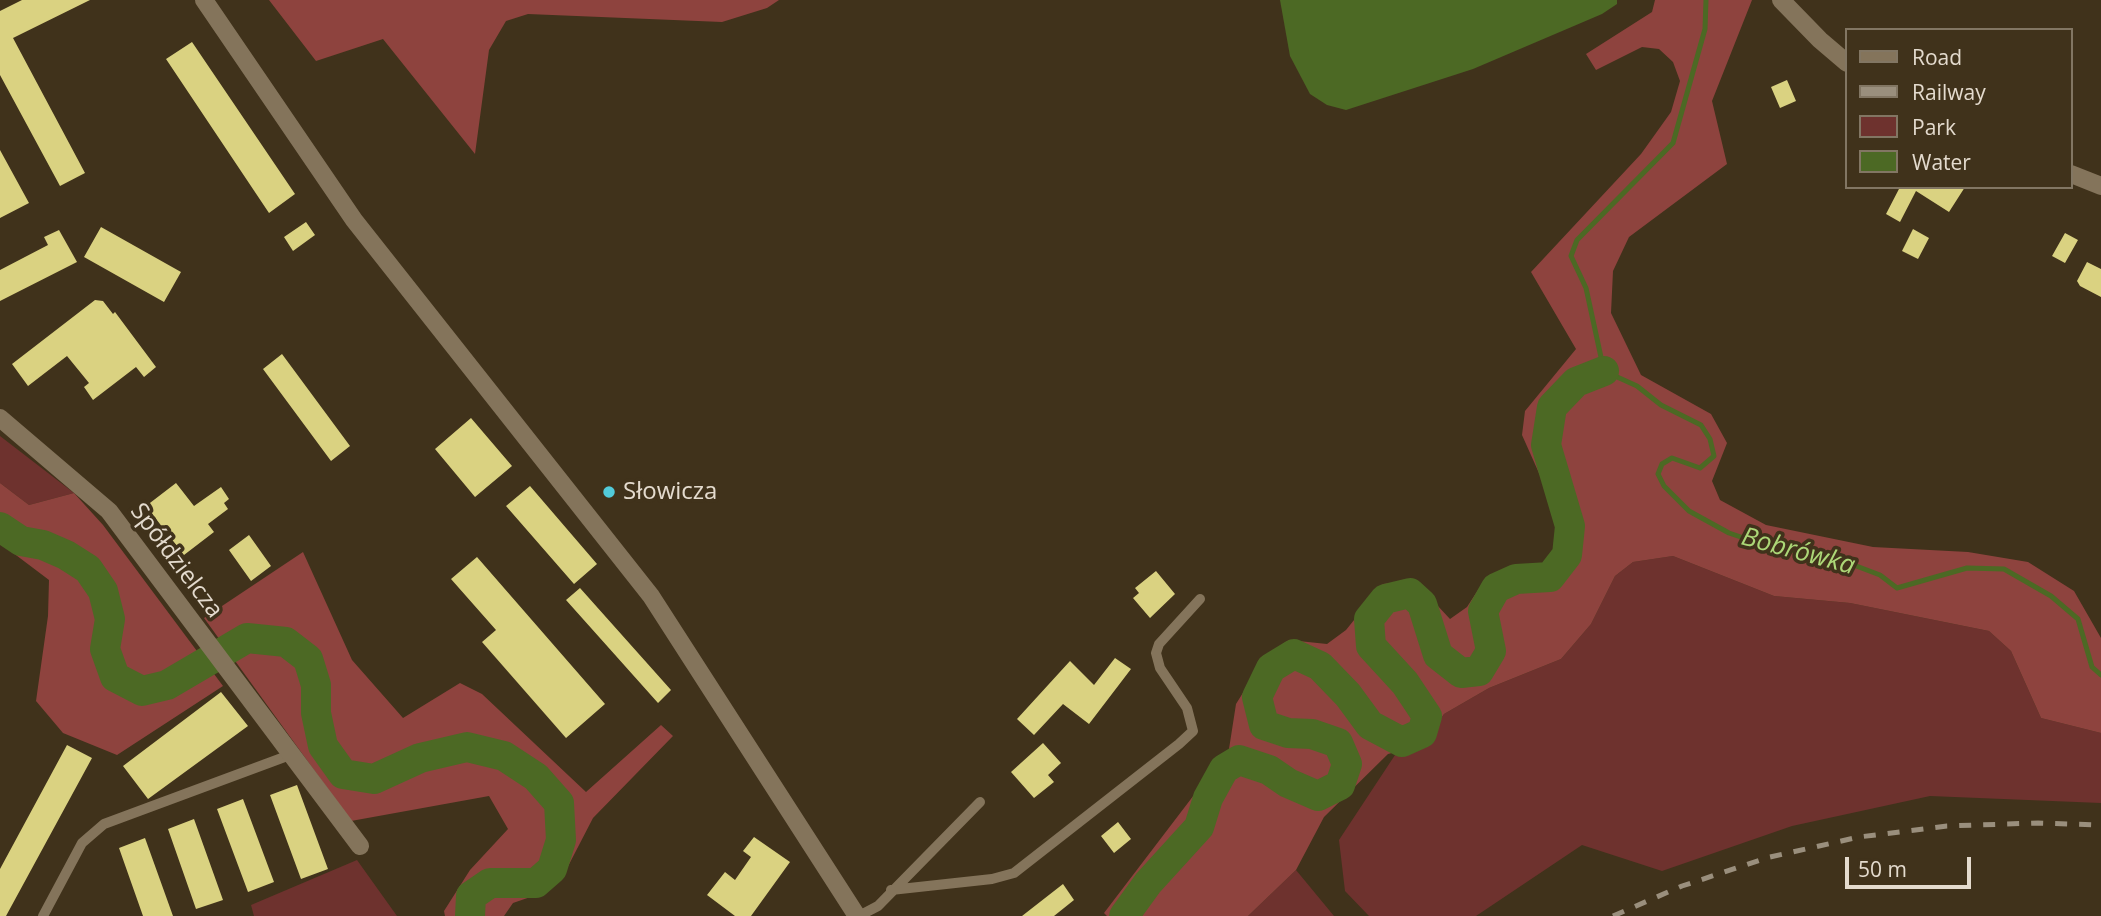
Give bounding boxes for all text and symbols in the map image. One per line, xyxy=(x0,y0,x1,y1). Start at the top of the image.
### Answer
legend xyxy=(1846,28,2073,189)
text: Road xyxy=(1912,43,1962,71)
text: Railway xyxy=(1912,78,1986,106)
text: Park xyxy=(1912,113,1956,141)
text: Water xyxy=(1912,148,1971,176)
place label: Słowicza xyxy=(623,478,717,506)
marker: Słowicza xyxy=(601,484,617,500)
street label: Spółdzielcza xyxy=(124,498,228,624)
water label: Bobrówka xyxy=(1738,522,1858,582)
scale bar xyxy=(1849,842,1975,886)
text: 50 m xyxy=(1858,855,1907,883)

